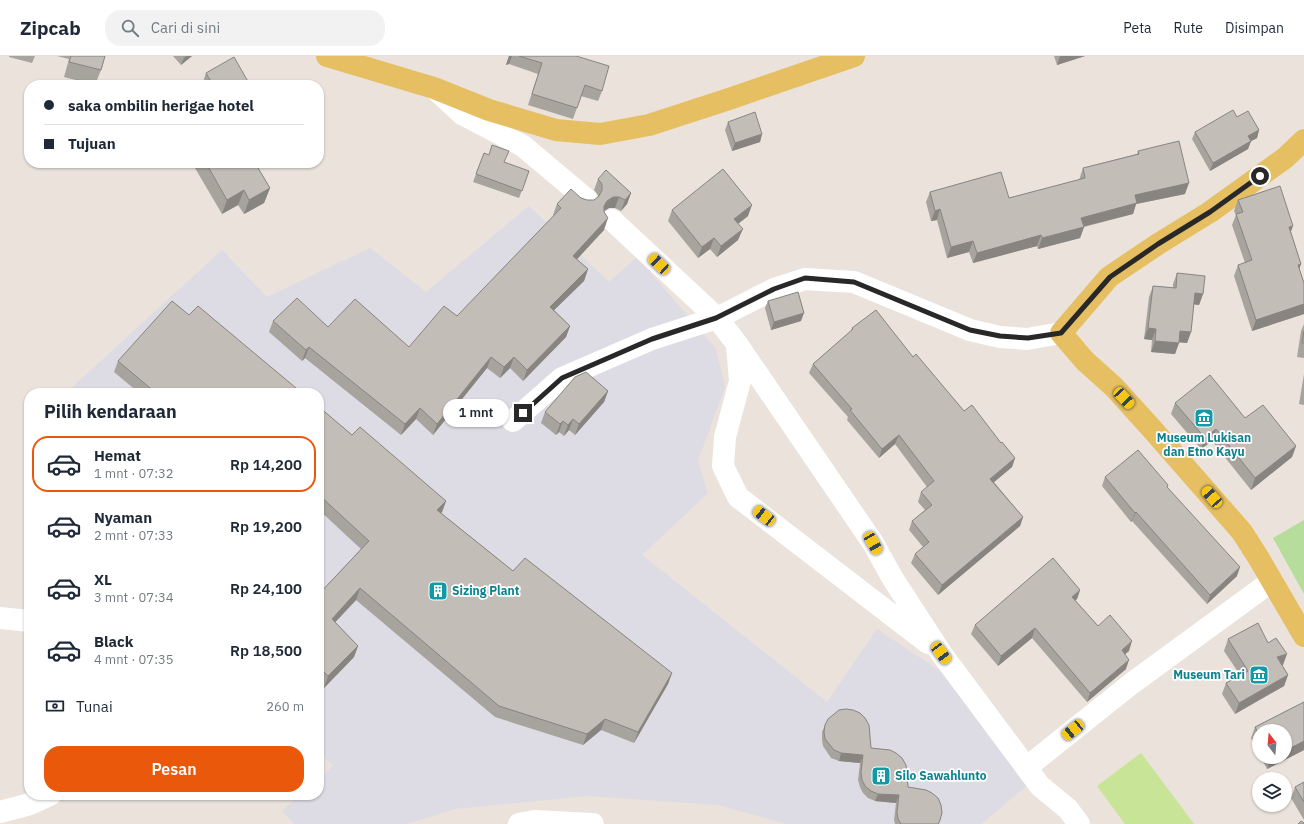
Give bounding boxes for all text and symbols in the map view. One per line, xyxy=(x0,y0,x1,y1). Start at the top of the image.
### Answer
search box xyxy=(105,10,385,46)
text: Zipcab xyxy=(20,16,81,40)
icon: search xyxy=(119,17,141,39)
text: Cari di sini xyxy=(151,18,220,37)
text: Peta xyxy=(1123,19,1152,37)
text: Rute xyxy=(1174,19,1203,37)
text: Disimpan xyxy=(1225,19,1284,37)
text: saka ombilin herigae hotel xyxy=(68,96,254,115)
text: Tujuan xyxy=(68,134,116,153)
route start xyxy=(1251,167,1269,185)
car xyxy=(646,251,672,277)
car xyxy=(1111,385,1137,411)
callout: 1 mnt xyxy=(443,399,509,427)
text: Pilih kendaraan xyxy=(44,400,177,423)
text: 1 mnt xyxy=(459,404,493,421)
route end xyxy=(514,404,532,422)
museum icon: Museum Lukisan dan Etno Kayu xyxy=(1193,407,1215,429)
place label: Museum Lukisan dan Etno Kayu xyxy=(1157,430,1251,459)
icon: car xyxy=(46,446,82,482)
text: Hemat xyxy=(94,446,141,465)
text: Rp 14,200 xyxy=(230,455,302,474)
text: 1 mnt · 07:32 xyxy=(94,465,174,482)
car xyxy=(1200,484,1224,510)
car xyxy=(751,504,777,528)
icon: car xyxy=(46,508,82,544)
text: Nyaman xyxy=(94,508,152,527)
text: Rp 19,200 xyxy=(230,517,302,536)
text: 2 mnt · 07:33 xyxy=(94,527,174,544)
car xyxy=(862,530,884,556)
icon: car xyxy=(46,570,82,606)
text: XL xyxy=(94,570,112,589)
text: Rp 24,100 xyxy=(230,579,302,598)
building icon: Sizing Plant xyxy=(427,580,449,602)
place label: Sizing Plant xyxy=(452,583,520,598)
text: 3 mnt · 07:34 xyxy=(94,589,174,606)
icon: car xyxy=(46,632,82,668)
text: Black xyxy=(94,632,134,651)
car xyxy=(929,640,953,666)
text: Rp 18,500 xyxy=(230,641,302,660)
text: 4 mnt · 07:35 xyxy=(94,651,174,668)
museum icon: Museum Tari xyxy=(1248,664,1270,686)
place label: Museum Tari xyxy=(1173,667,1245,682)
icon: cash xyxy=(44,695,66,717)
text: Tunai xyxy=(76,697,113,716)
text: 260 m xyxy=(266,698,304,715)
car xyxy=(1060,718,1086,742)
north arrow xyxy=(1252,724,1292,764)
map controls xyxy=(1252,724,1292,812)
button: Pesan xyxy=(44,746,304,792)
building icon: Silo Sawahlunto xyxy=(870,765,892,787)
place label: Silo Sawahlunto xyxy=(895,768,987,783)
button: layers xyxy=(1252,772,1292,812)

